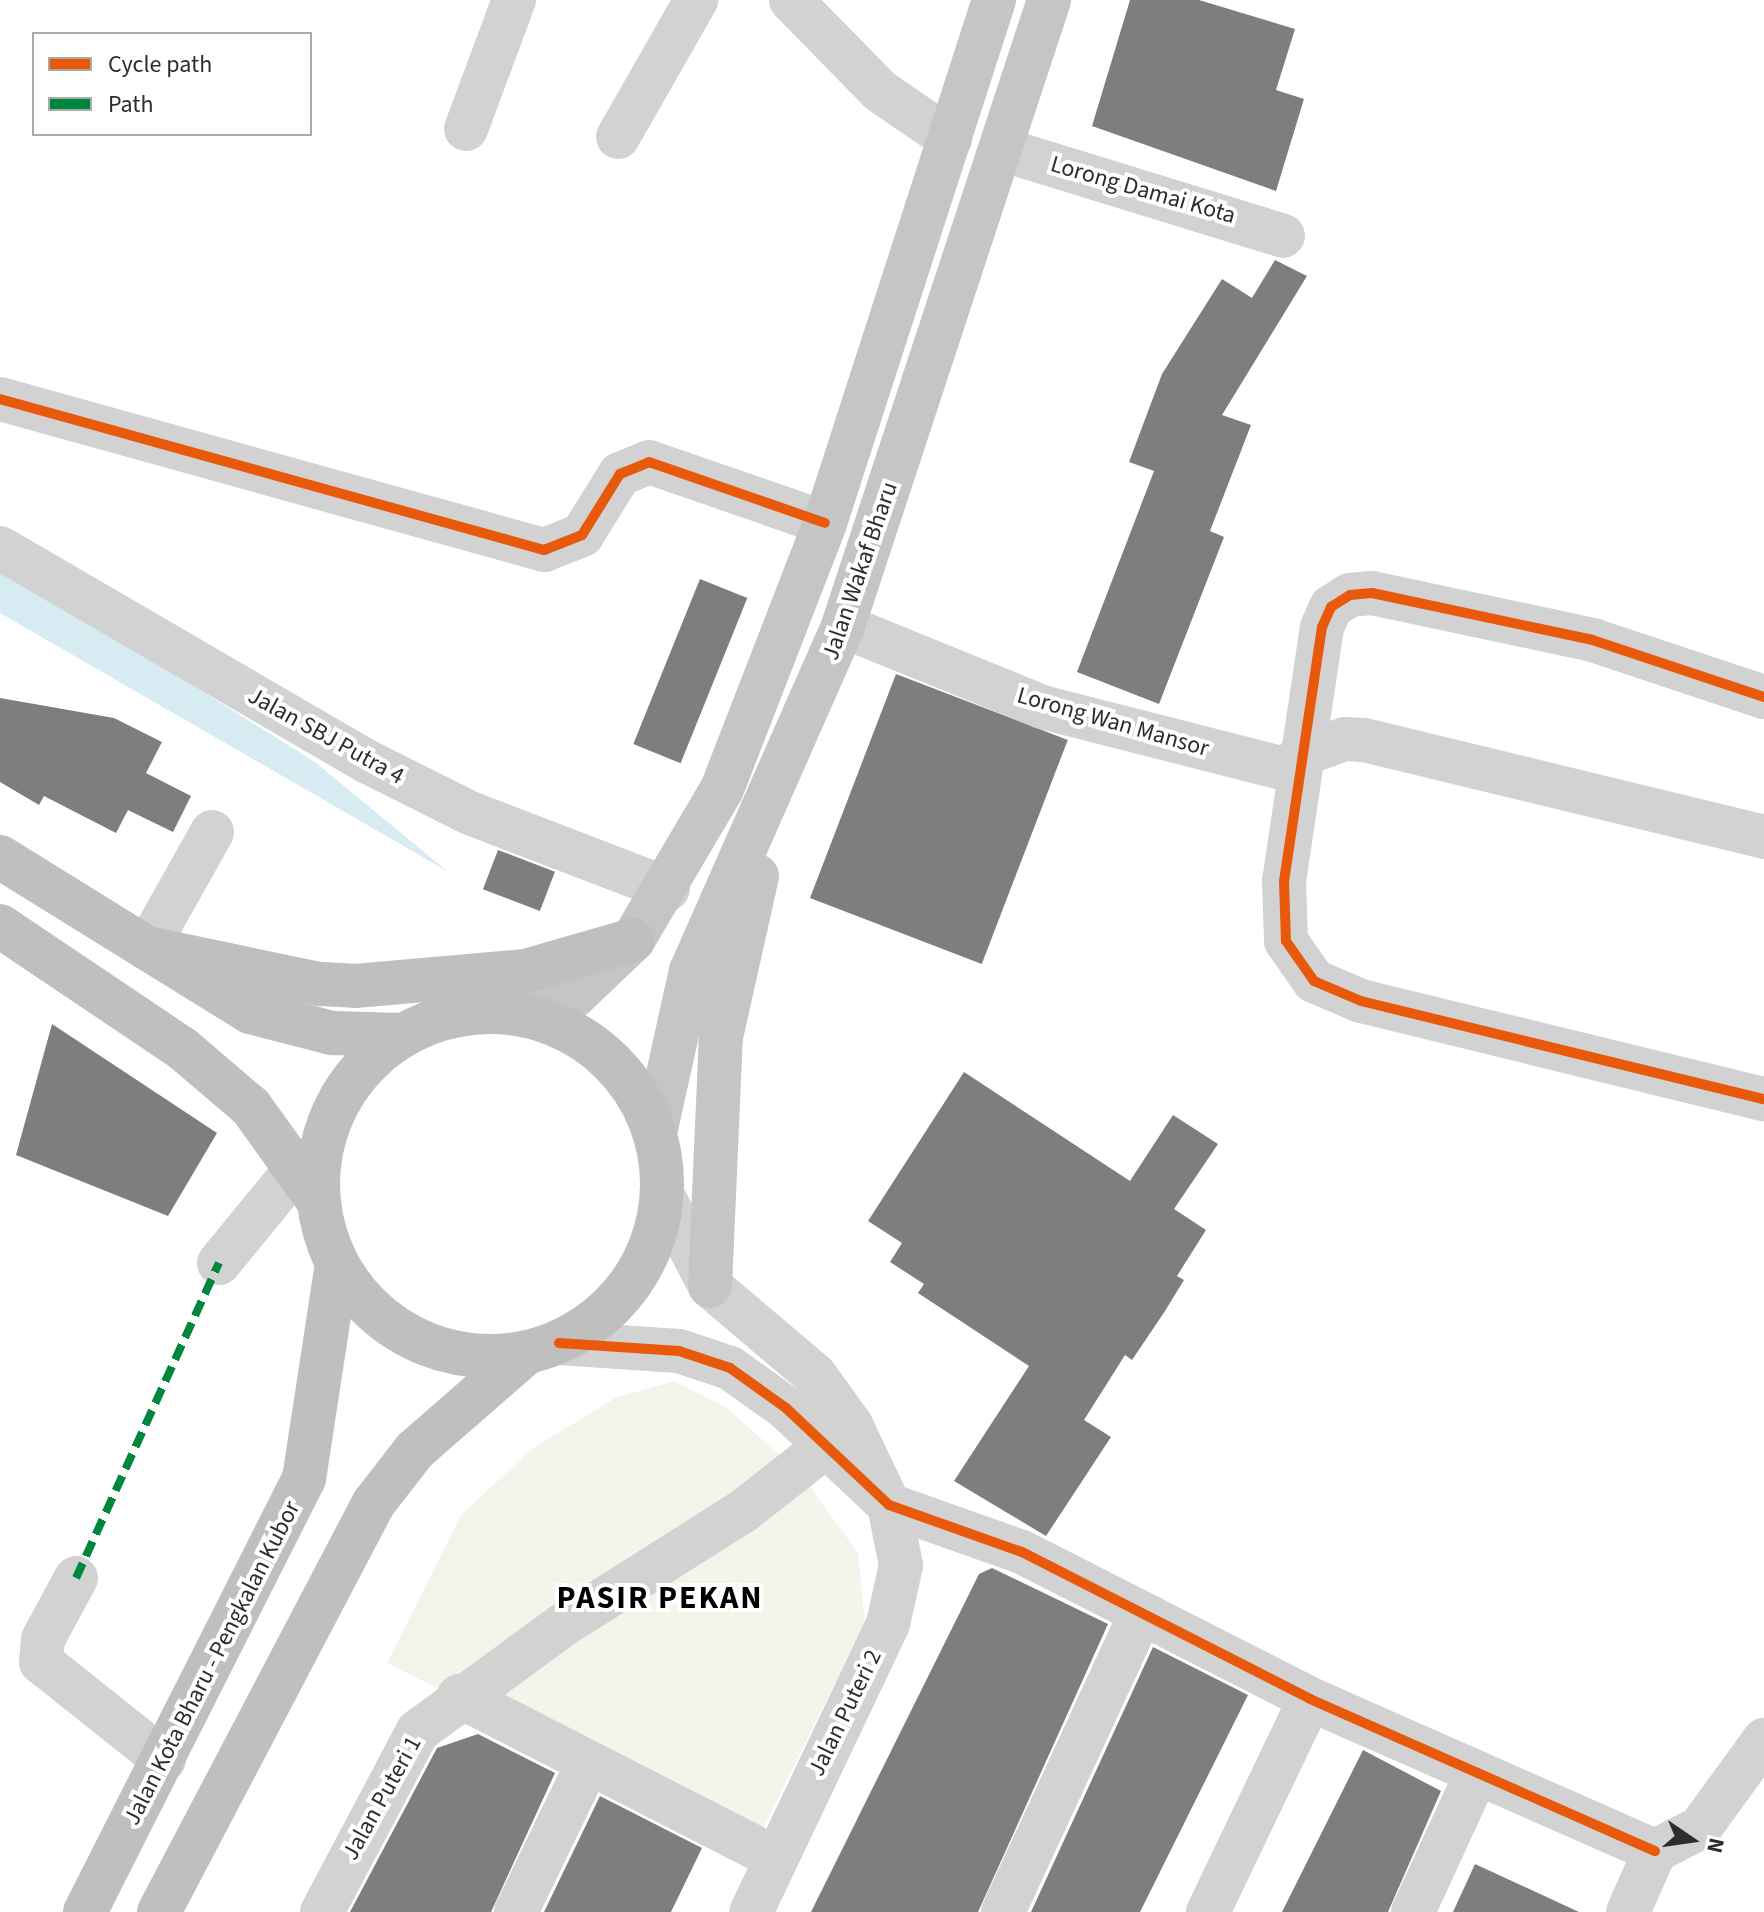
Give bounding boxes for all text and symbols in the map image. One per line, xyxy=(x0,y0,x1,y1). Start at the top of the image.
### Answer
legend xyxy=(32,32,312,136)
text: Cycle path xyxy=(108,47,212,82)
text: Path xyxy=(108,87,154,122)
street label: Lorong Damai Kota xyxy=(1047,150,1239,230)
street label: Jalan Wakaf Bharu xyxy=(816,478,904,664)
street label: Jalan SBJ Putra 4 xyxy=(243,681,409,791)
street label: Lorong Wan Mansor xyxy=(1014,681,1212,763)
street label: Jalan Kota Bharu - Pengkalan Kubor xyxy=(118,1496,306,1830)
district label: PASIR PEKAN xyxy=(556,1579,764,1617)
street label: Jalan Puteri 2 xyxy=(802,1645,888,1781)
street label: Jalan Puteri 1 xyxy=(336,1731,428,1865)
north arrow xyxy=(1652,1800,1732,1880)
text: N xyxy=(1698,1835,1733,1856)

